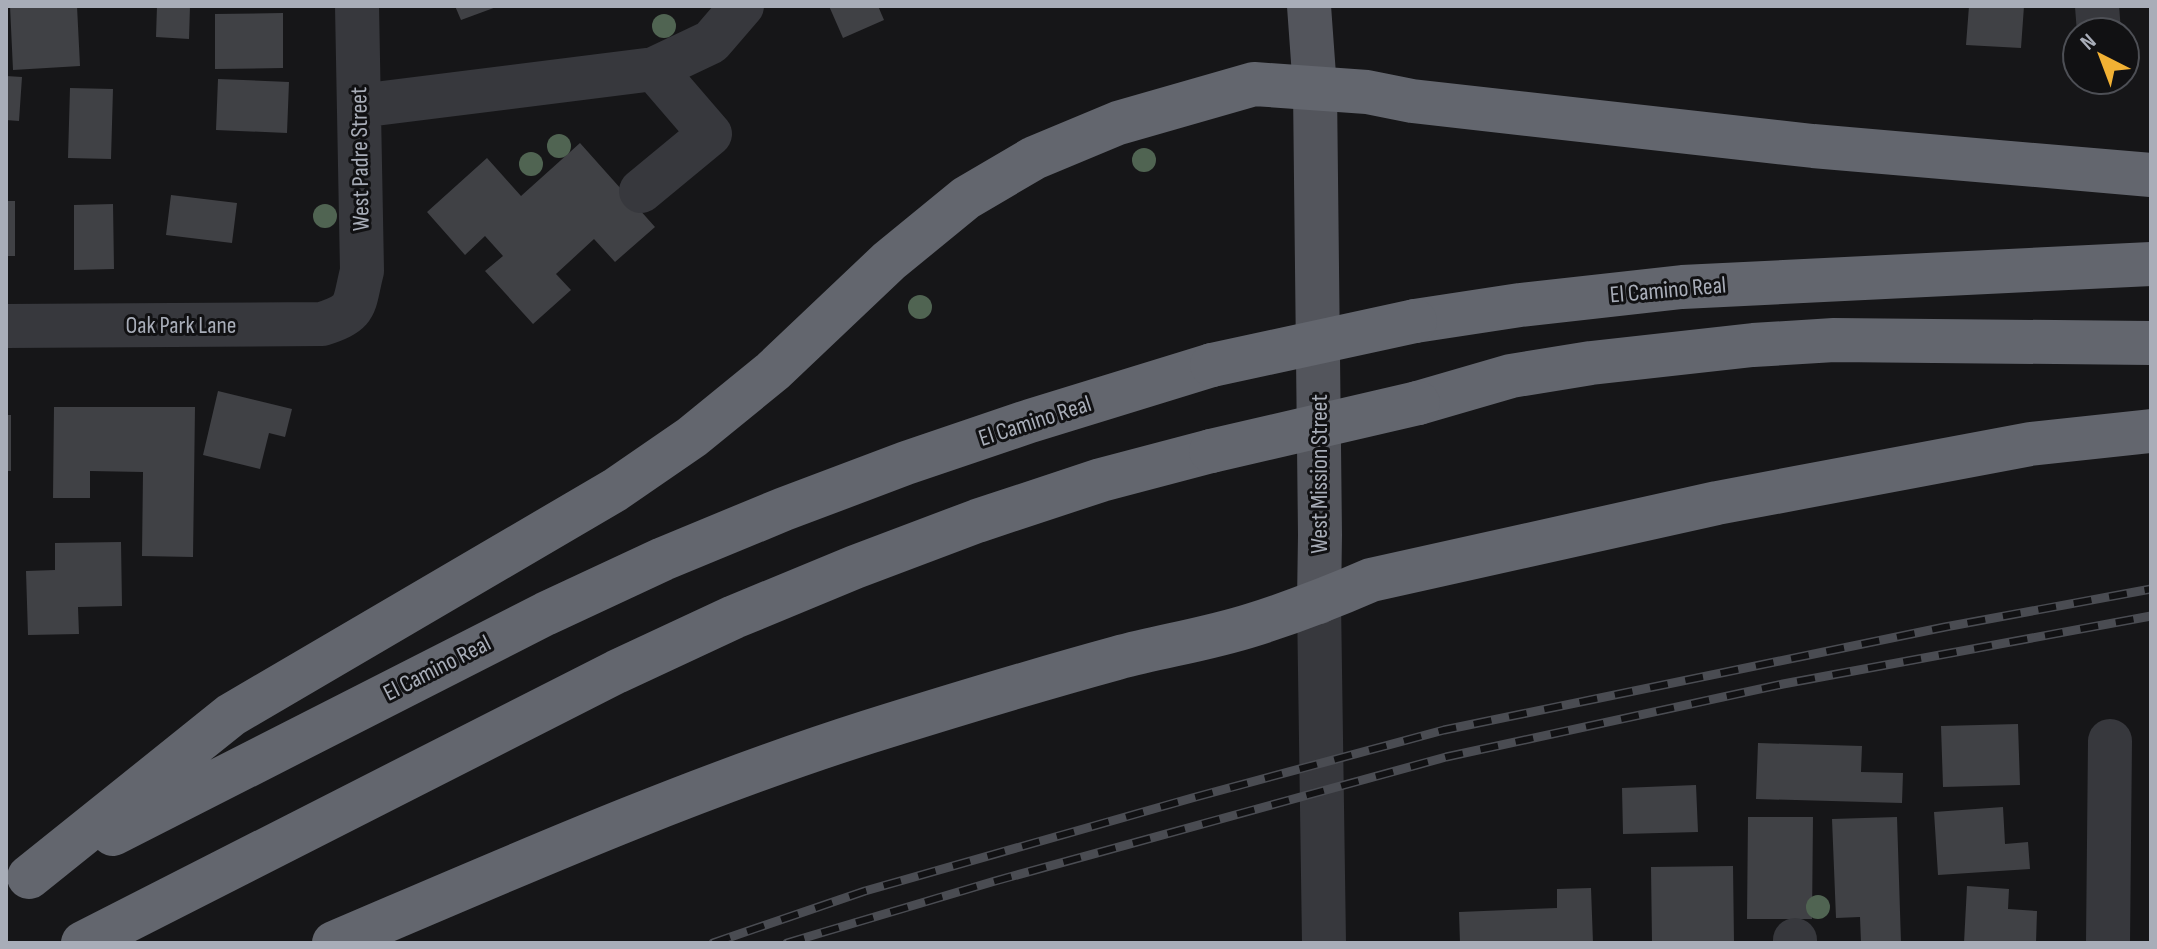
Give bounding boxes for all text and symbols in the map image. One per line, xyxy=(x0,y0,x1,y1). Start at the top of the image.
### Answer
north arrow xyxy=(2061,16,2141,96)
text: N xyxy=(2075,28,2102,56)
street label: West Padre Street xyxy=(344,87,376,231)
street label: El Camino Real xyxy=(1609,270,1727,310)
street label: Oak Park Lane xyxy=(126,311,236,340)
street label: El Camino Real xyxy=(975,389,1095,453)
street label: West Mission Street xyxy=(1305,394,1334,554)
street label: El Camino Real xyxy=(378,629,496,707)

